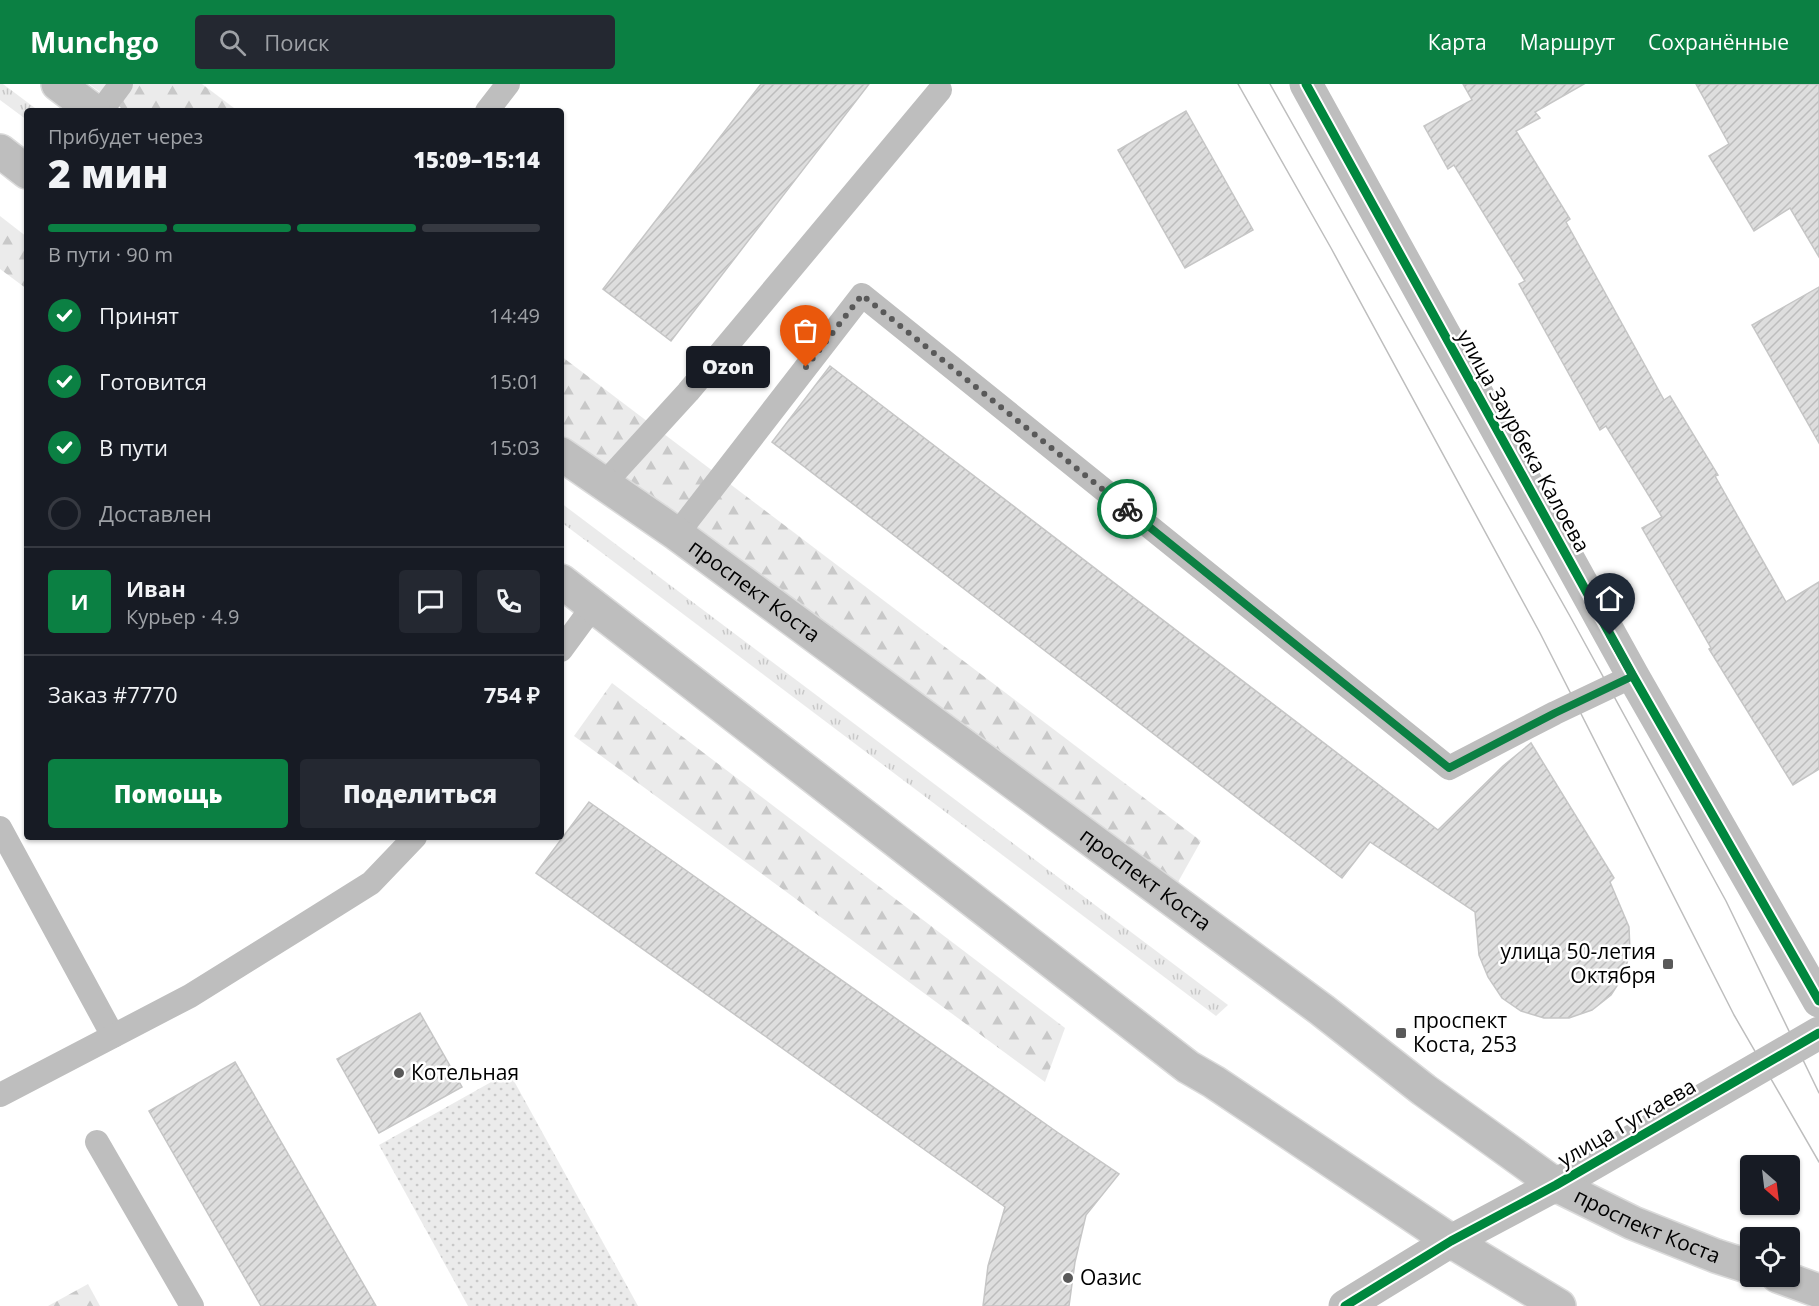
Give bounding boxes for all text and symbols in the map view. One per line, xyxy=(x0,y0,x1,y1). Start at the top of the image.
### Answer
search box xyxy=(195,15,615,69)
text: Munchgo xyxy=(30,23,159,61)
icon: search xyxy=(216,26,249,59)
text: Поиск xyxy=(264,27,329,57)
text: Карта xyxy=(1428,28,1487,56)
text: Маршрут xyxy=(1520,28,1615,56)
text: Сохранённые xyxy=(1648,28,1789,56)
text: Прибудет через xyxy=(48,123,203,150)
text: 15:09–15:14 xyxy=(413,144,540,174)
text: 2 мин xyxy=(48,146,168,199)
text: В пути · 90 m xyxy=(48,241,173,268)
icon: check xyxy=(48,299,81,332)
text: Принят xyxy=(99,300,179,330)
text: 14:49 xyxy=(489,302,540,329)
pin xyxy=(780,305,831,367)
icon: bag xyxy=(789,314,822,347)
street label: улица Заурбека Калоева xyxy=(1451,324,1597,557)
callout: Ozon xyxy=(686,346,770,388)
text: Ozon xyxy=(702,353,754,380)
icon: check xyxy=(48,365,81,398)
text: Готовится xyxy=(99,366,207,396)
text: 15:01 xyxy=(489,368,540,395)
icon: check xyxy=(48,431,81,464)
text: В пути xyxy=(99,432,168,462)
text: 15:03 xyxy=(489,434,540,461)
courier xyxy=(1097,479,1157,539)
icon: bike xyxy=(1111,493,1144,526)
text: Доставлен xyxy=(99,498,212,528)
street label: проспект Коста xyxy=(684,532,826,648)
button: chat xyxy=(399,570,462,633)
button: phone xyxy=(477,570,540,633)
text: Иван xyxy=(126,573,186,603)
pin xyxy=(1584,573,1635,635)
icon: home xyxy=(1593,582,1626,615)
text: И xyxy=(70,586,89,616)
text: Курьер · 4.9 xyxy=(126,603,240,630)
text: Заказ #7770 xyxy=(48,679,178,709)
text: 754 ₽ xyxy=(484,679,540,709)
button: Помощь xyxy=(48,759,288,828)
button: Поделиться xyxy=(300,759,540,828)
street label: проспект Коста xyxy=(1075,821,1217,937)
place label: улица 50-летия Октября xyxy=(1500,937,1656,989)
marker: улица 50-летия Октября xyxy=(1661,957,1675,971)
place label: проспект Коста, 253 xyxy=(1413,1006,1517,1058)
marker: проспект Коста, 253 xyxy=(1394,1026,1408,1040)
place label: Котельная xyxy=(411,1058,519,1086)
marker: Котельная xyxy=(392,1066,406,1080)
street label: улица Гугкаева xyxy=(1553,1071,1700,1173)
north arrow xyxy=(1740,1155,1800,1215)
map controls xyxy=(1740,1155,1800,1287)
street label: проспект Коста xyxy=(1570,1181,1725,1269)
button: locate xyxy=(1740,1227,1800,1287)
place label: Оазис xyxy=(1080,1263,1142,1291)
marker: Оазис xyxy=(1061,1271,1075,1285)

